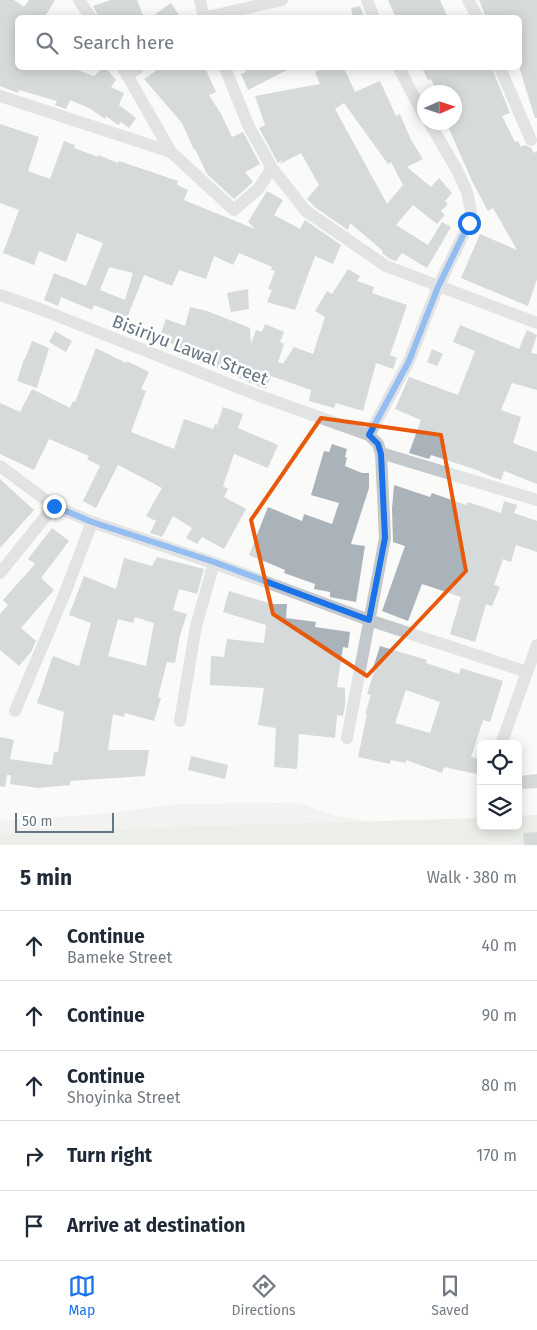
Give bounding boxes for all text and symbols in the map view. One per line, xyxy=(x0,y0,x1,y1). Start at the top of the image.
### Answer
search box xyxy=(15,15,522,70)
icon: search xyxy=(33,29,61,57)
text: Search here xyxy=(73,31,174,54)
north arrow xyxy=(417,85,462,130)
route start xyxy=(458,212,481,235)
street label: Bisiriyu Lawal Street xyxy=(109,310,272,390)
route end xyxy=(43,495,66,518)
map controls xyxy=(477,740,522,830)
button: locate xyxy=(477,740,522,785)
button: layers xyxy=(477,785,522,830)
scale bar xyxy=(15,810,114,833)
text: 50 m xyxy=(22,813,53,830)
text: 5 min xyxy=(20,865,72,891)
text: Walk · 380 m xyxy=(427,868,517,887)
text: Continue xyxy=(67,925,145,948)
icon: ahead xyxy=(20,932,48,960)
text: 40 m xyxy=(482,936,517,955)
text: Bameke Street xyxy=(67,948,172,967)
icon: ahead xyxy=(20,1002,48,1030)
text: Continue xyxy=(67,1004,145,1027)
text: 90 m xyxy=(482,1006,517,1025)
text: Continue xyxy=(67,1065,145,1088)
icon: ahead xyxy=(20,1072,48,1100)
text: 80 m xyxy=(481,1076,517,1095)
text: Shoyinka Street xyxy=(67,1088,180,1107)
icon: right xyxy=(20,1142,48,1170)
text: Turn right xyxy=(67,1144,152,1167)
text: 170 m xyxy=(476,1146,517,1165)
icon: arrive xyxy=(20,1212,48,1240)
text: Arrive at destination xyxy=(67,1214,246,1237)
tab: Map xyxy=(68,1272,96,1319)
tab: Directions xyxy=(231,1272,296,1319)
tab: Saved xyxy=(431,1272,469,1319)

